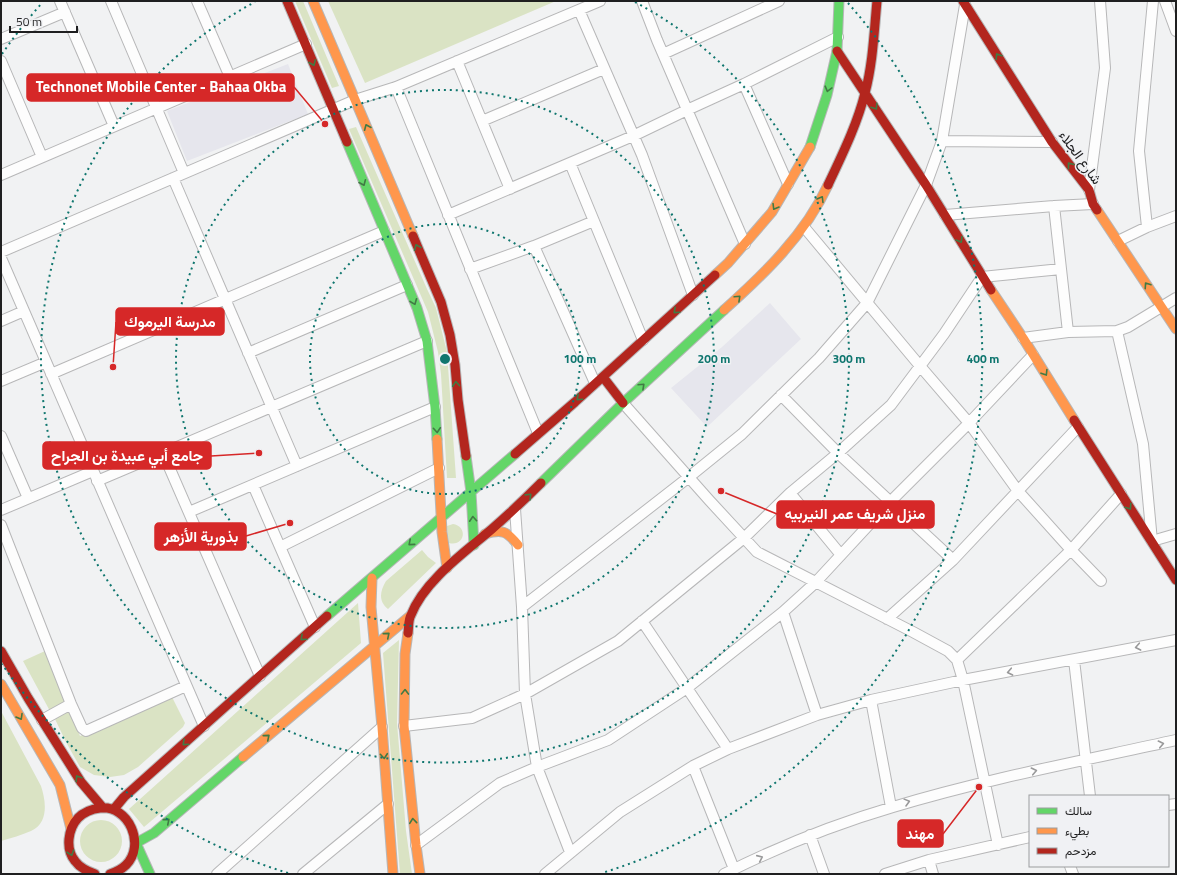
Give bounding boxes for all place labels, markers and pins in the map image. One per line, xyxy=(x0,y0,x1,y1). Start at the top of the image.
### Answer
callout: Technonet Mobile Center - Bahaa Okba xyxy=(27,74,294,101)
callout: مدرسة اليرموك xyxy=(116,308,224,335)
centre of rings xyxy=(438,352,452,366)
callout: جامع أبي عبيدة بن الجراح xyxy=(43,442,211,469)
callout: منزل شريف عمر النيربيه xyxy=(777,501,934,528)
callout: بذورية الأزهر xyxy=(155,523,246,550)
callout: مهند xyxy=(898,820,943,847)

